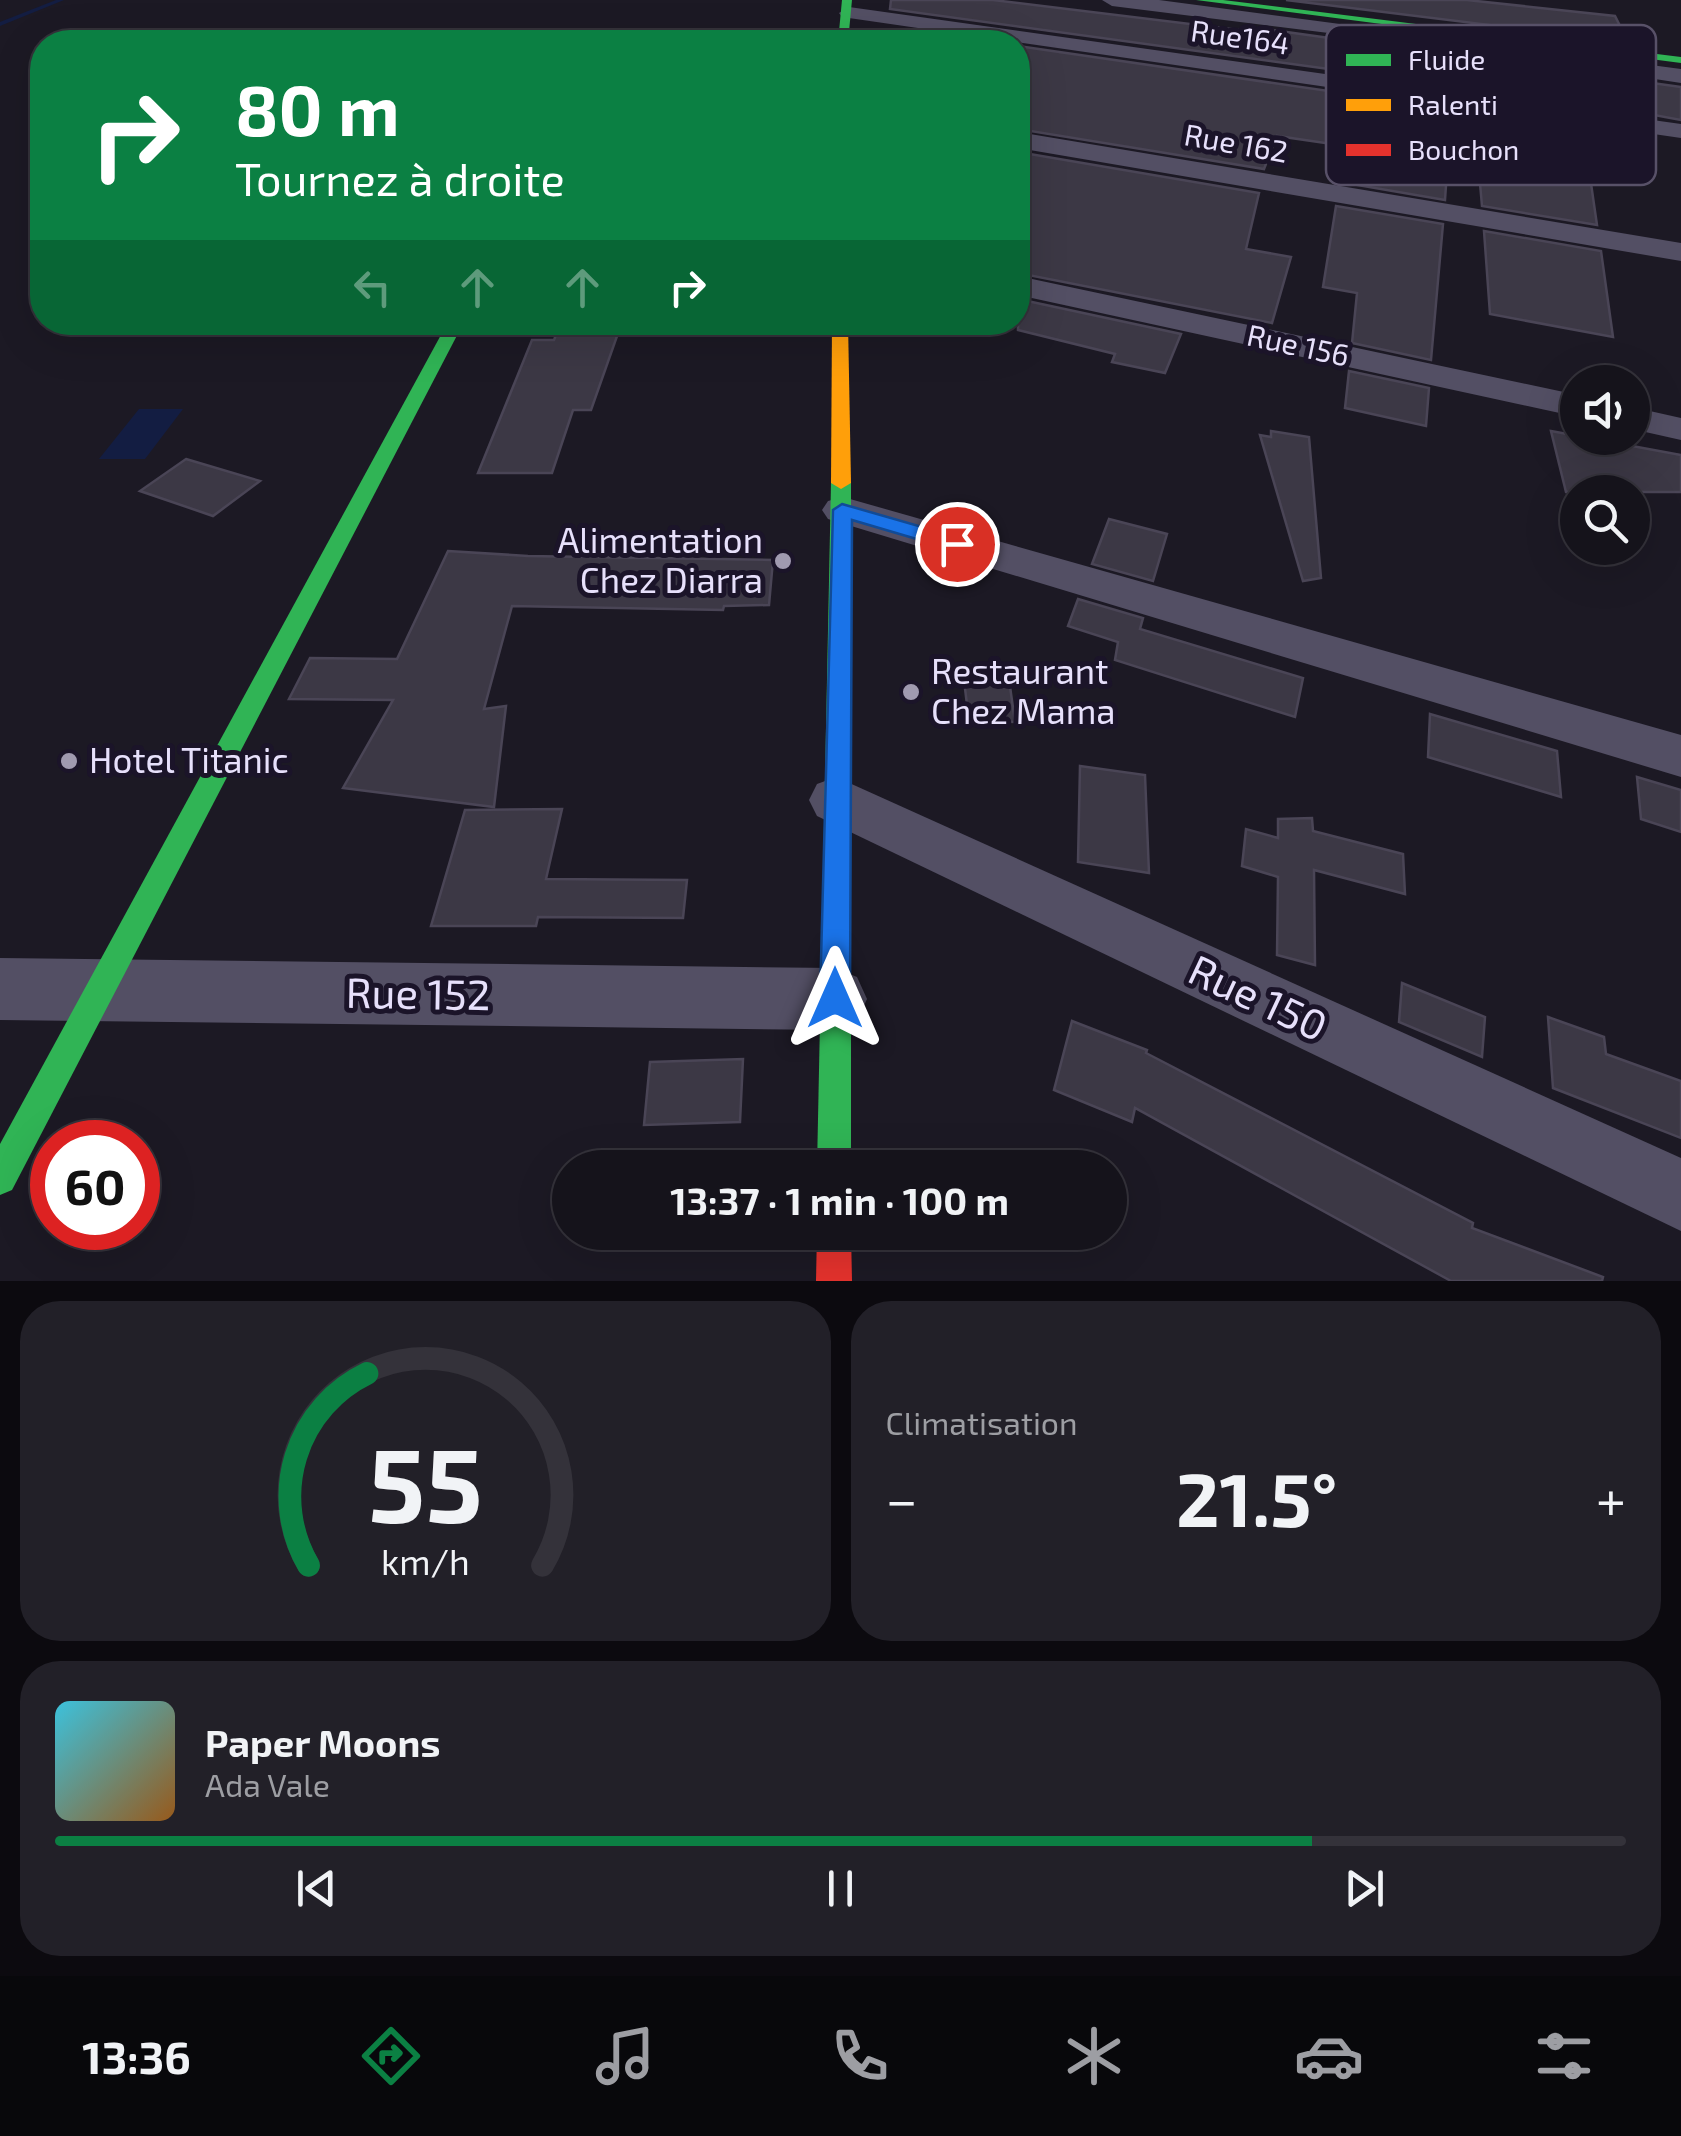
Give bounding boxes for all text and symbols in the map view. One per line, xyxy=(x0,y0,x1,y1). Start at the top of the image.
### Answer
street label: Rue164 xyxy=(1189,11,1292,61)
legend xyxy=(1326,25,1656,185)
text: Fluide xyxy=(1408,42,1485,76)
text: 80 m xyxy=(235,66,400,150)
icon: right xyxy=(70,70,200,200)
text: Ralenti xyxy=(1408,87,1498,121)
street label: Rue 162 xyxy=(1182,115,1291,169)
text: Bouchon xyxy=(1408,132,1519,166)
text: Tournez à droite xyxy=(235,151,565,205)
icon: left xyxy=(345,260,400,315)
icon: ahead xyxy=(450,260,505,315)
icon: ahead xyxy=(555,260,610,315)
icon: right xyxy=(660,260,715,315)
street label: Rue 156 xyxy=(1244,316,1353,372)
map controls xyxy=(1560,365,1650,565)
button: sound xyxy=(1560,365,1650,455)
button: search xyxy=(1560,475,1650,565)
pin xyxy=(915,502,1000,587)
icon: arrive xyxy=(930,517,985,572)
place label: Alimentation Chez Diarra xyxy=(558,518,763,600)
marker: Alimentation Chez Diarra xyxy=(772,550,794,572)
place label: Restaurant Chez Mama xyxy=(931,649,1116,731)
marker: Restaurant Chez Mama xyxy=(900,681,922,703)
place label: Hotel Titanic xyxy=(89,738,289,780)
marker: Hotel Titanic xyxy=(58,750,80,772)
street label: Rue 150 xyxy=(1182,943,1336,1050)
position arrow xyxy=(783,946,887,1050)
street label: Rue 152 xyxy=(345,966,491,1018)
speed limit sign: 60 xyxy=(30,1120,160,1250)
text: 13:37 · 1 min · 100 m xyxy=(670,1177,1009,1223)
text: Climatisation xyxy=(886,1403,1078,1441)
text: 55 xyxy=(368,1419,483,1544)
text: 21.5° xyxy=(1176,1452,1337,1542)
text: − xyxy=(886,1465,918,1531)
text: + xyxy=(1596,1465,1626,1531)
text: km/h xyxy=(381,1539,470,1582)
text: Paper Moons xyxy=(205,1719,441,1765)
text: Ada Vale xyxy=(205,1765,330,1803)
icon: previous xyxy=(289,1861,344,1916)
icon: pause xyxy=(813,1861,868,1916)
icon: next xyxy=(1337,1861,1392,1916)
icon: directions xyxy=(356,2021,426,2091)
icon: music xyxy=(590,2021,660,2091)
icon: phone xyxy=(825,2021,895,2091)
icon: climate xyxy=(1059,2021,1129,2091)
icon: car xyxy=(1294,2021,1364,2091)
icon: filters xyxy=(1529,2021,1599,2091)
text: 13:36 xyxy=(82,2029,191,2083)

